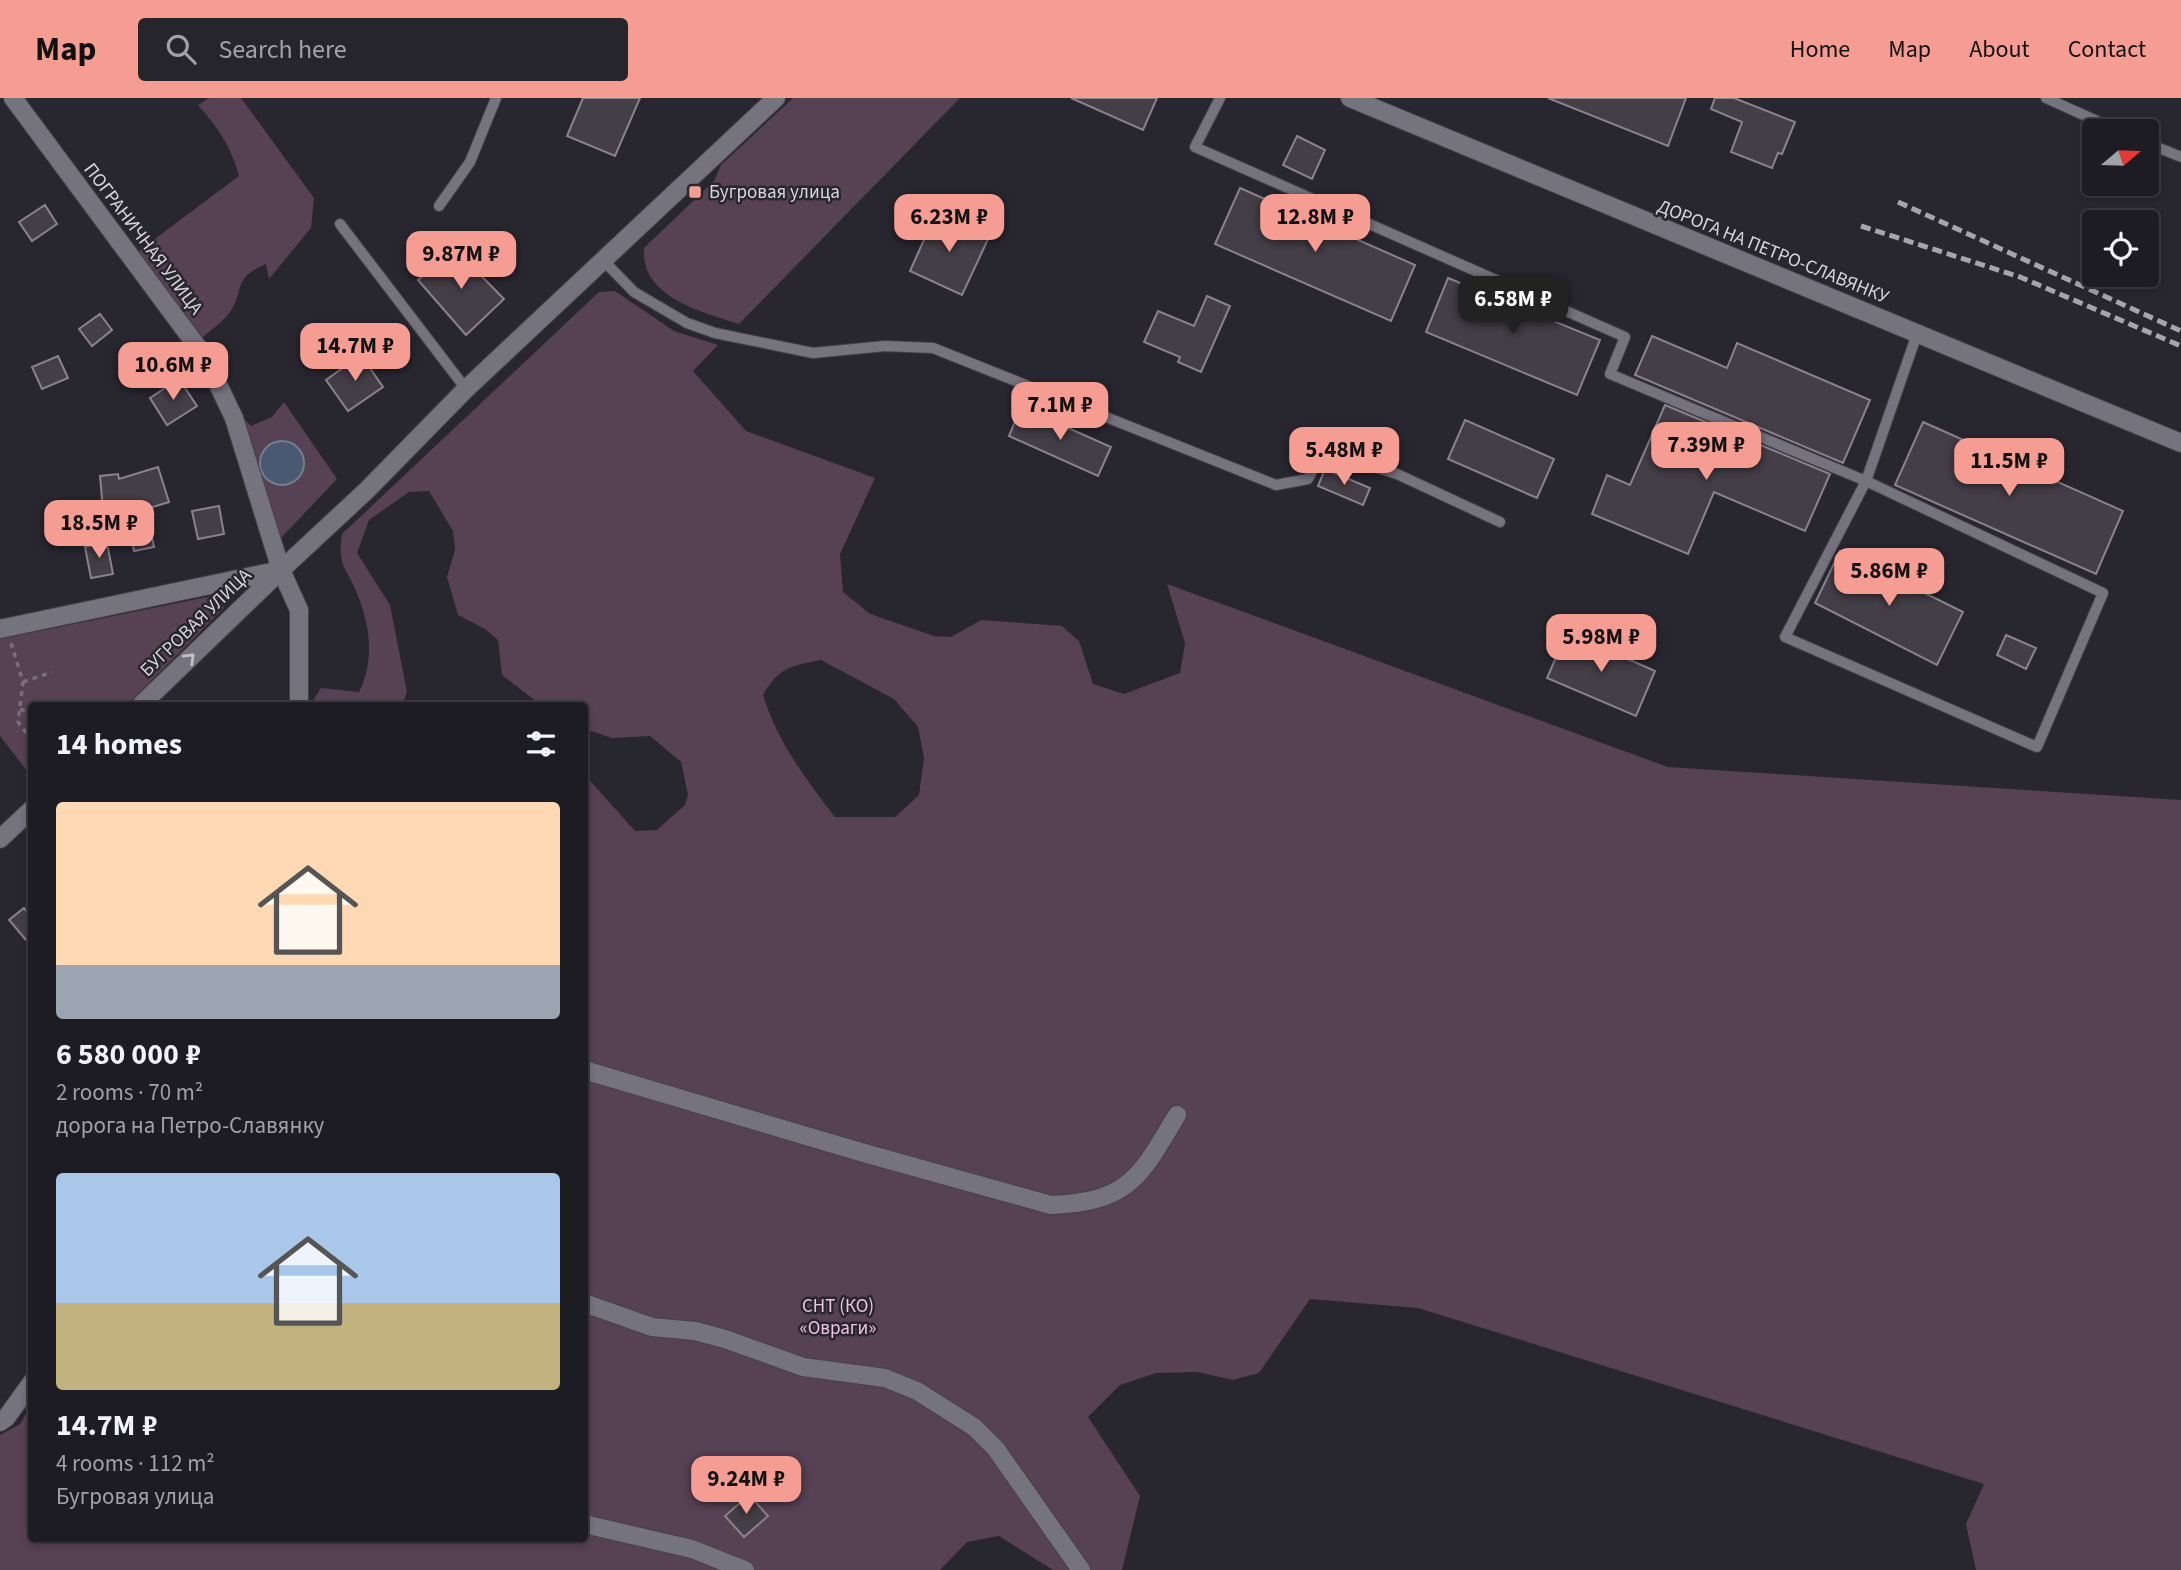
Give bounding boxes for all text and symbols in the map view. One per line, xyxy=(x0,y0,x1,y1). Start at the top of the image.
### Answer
search box xyxy=(138,18,628,81)
text: Map xyxy=(35,26,96,73)
icon: search xyxy=(162,30,200,68)
text: Search here xyxy=(218,31,347,68)
text: Home xyxy=(1790,32,1850,67)
text: Map xyxy=(1888,32,1931,67)
text: About xyxy=(1969,32,2030,67)
text: Contact xyxy=(2068,32,2146,67)
north arrow xyxy=(2082,119,2160,196)
map controls xyxy=(2082,119,2159,287)
street label: ПОГРАНИЧНАЯ УЛИЦА xyxy=(77,157,210,321)
place label: Бугровая улица xyxy=(709,179,840,206)
marker: Бугровая улица xyxy=(687,184,703,200)
street label: ДОРОГА НА ПЕТРО-СЛАВЯНКУ xyxy=(1653,193,1893,311)
pin: 6.23M ₽ xyxy=(884,194,1014,254)
pin: 12.8M ₽ xyxy=(1250,194,1380,254)
text: 6.23M ₽ xyxy=(910,200,988,233)
text: 12.8M ₽ xyxy=(1276,200,1354,233)
button: locate xyxy=(2082,210,2159,287)
pin: 9.87M ₽ xyxy=(396,232,526,291)
text: 9.87M ₽ xyxy=(422,237,500,270)
pin: 6.58M ₽ xyxy=(1448,276,1578,336)
text: 6.58M ₽ xyxy=(1474,282,1552,315)
pin: 14.7M ₽ xyxy=(290,324,420,383)
text: 14.7M ₽ xyxy=(316,329,394,362)
pin: 10.6M ₽ xyxy=(108,342,238,402)
text: 10.6M ₽ xyxy=(134,348,212,381)
pin: 7.1M ₽ xyxy=(1003,382,1117,442)
text: 7.1M ₽ xyxy=(1027,388,1093,421)
pin: 7.39M ₽ xyxy=(1641,422,1771,482)
pin: 5.48M ₽ xyxy=(1279,428,1409,487)
text: 7.39M ₽ xyxy=(1667,428,1745,461)
text: 5.48M ₽ xyxy=(1305,433,1383,466)
pin: 11.5M ₽ xyxy=(1944,438,2074,498)
text: 11.5M ₽ xyxy=(1970,444,2048,477)
pin: 18.5M ₽ xyxy=(34,500,164,560)
text: 18.5M ₽ xyxy=(60,506,138,539)
pin: 5.86M ₽ xyxy=(1824,548,1954,608)
text: 5.86M ₽ xyxy=(1850,554,1928,587)
street label: БУГРОВАЯ УЛИЦА xyxy=(134,562,258,683)
pin: 5.98M ₽ xyxy=(1536,614,1666,674)
text: 5.98M ₽ xyxy=(1562,620,1640,653)
one-way arrow xyxy=(182,653,195,666)
text: 14 homes xyxy=(56,723,182,766)
icon: filters xyxy=(522,725,560,763)
icon: home xyxy=(245,847,371,973)
text: 6 580 000 ₽ xyxy=(56,1033,201,1076)
text: 2 rooms · 70 m² xyxy=(56,1076,203,1109)
text: дорога на Петро-Славянку xyxy=(56,1109,324,1142)
icon: home xyxy=(245,1218,371,1344)
park label: СНТ (КО) «Овраги» xyxy=(800,1293,876,1342)
text: 14.7M ₽ xyxy=(56,1404,157,1447)
text: 4 rooms · 112 m² xyxy=(56,1447,215,1480)
pin: 9.24M ₽ xyxy=(681,1456,811,1516)
text: 9.24M ₽ xyxy=(707,1462,785,1495)
text: Бугровая улица xyxy=(56,1480,214,1513)

